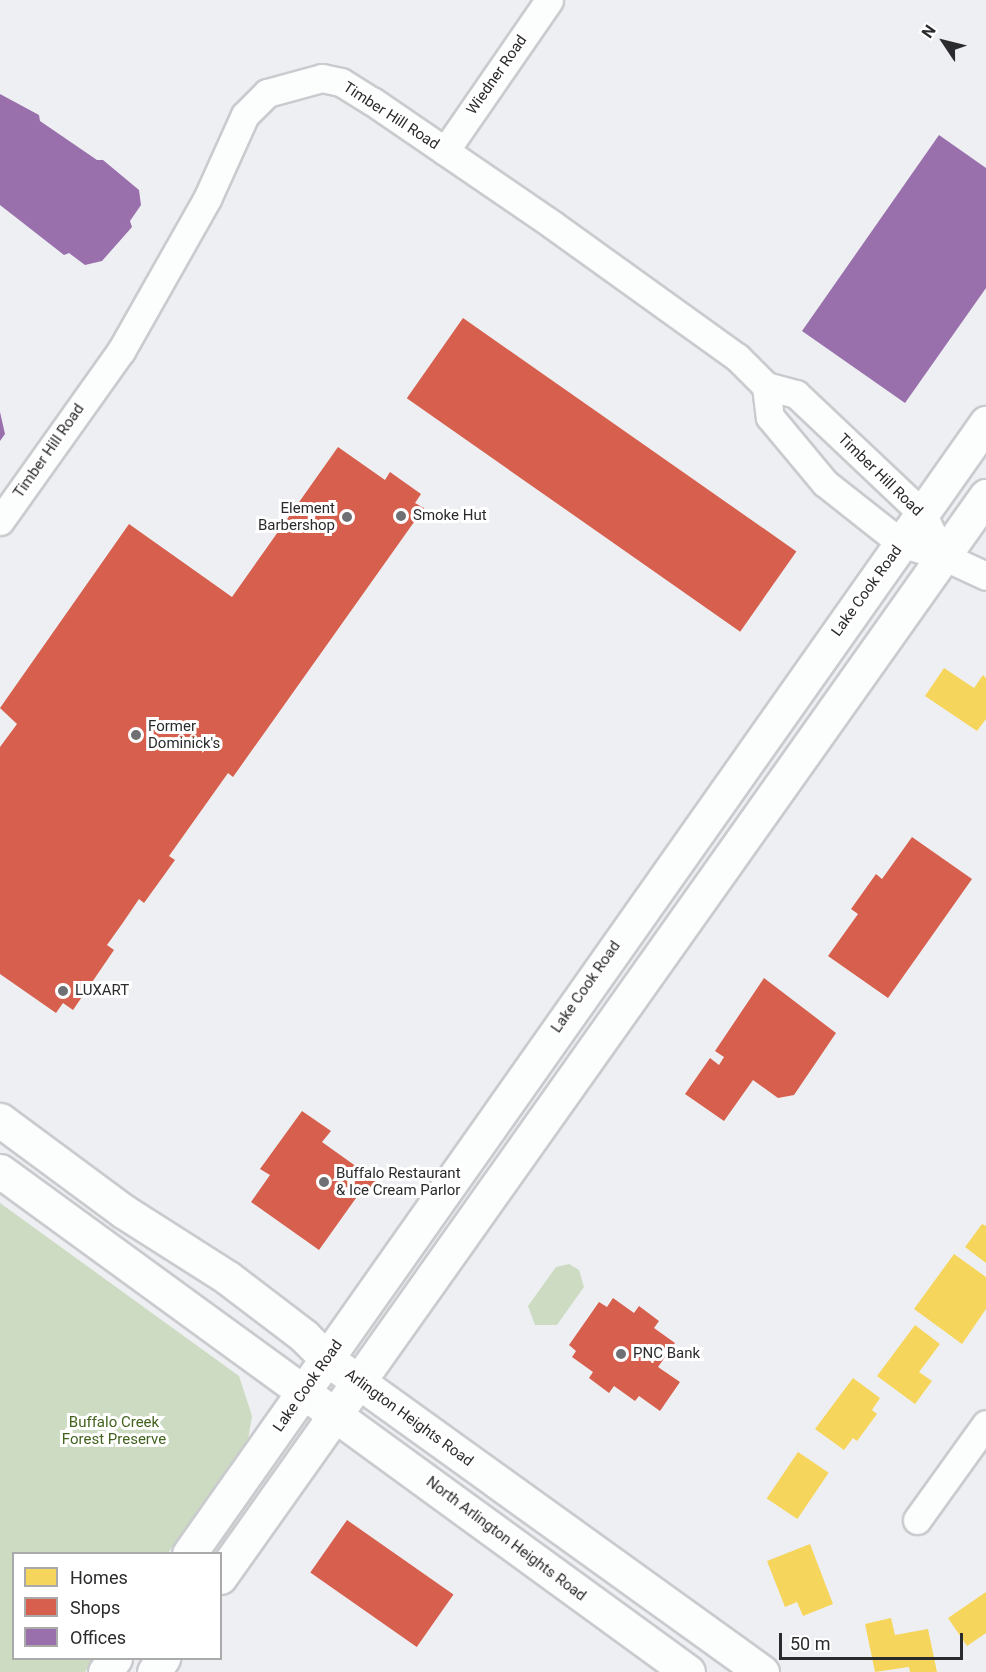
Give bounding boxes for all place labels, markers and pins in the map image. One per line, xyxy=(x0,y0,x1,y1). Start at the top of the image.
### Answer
place label: Element Barbershop xyxy=(258,499,335,534)
place label: Smoke Hut xyxy=(413,507,487,525)
marker: Smoke Hut xyxy=(394,509,408,523)
marker: Element Barbershop xyxy=(340,510,354,524)
place label: Former Dominick's xyxy=(148,717,220,752)
marker: Former Dominick's xyxy=(129,728,143,742)
place label: LUXART xyxy=(75,982,129,1000)
marker: LUXART xyxy=(56,984,70,998)
place label: Buffalo Restaurant & Ice Cream Parlor xyxy=(336,1164,461,1199)
marker: Buffalo Restaurant & Ice Cream Parlor xyxy=(317,1175,331,1189)
place label: PNC Bank xyxy=(633,1345,700,1363)
marker: PNC Bank xyxy=(614,1347,628,1361)

